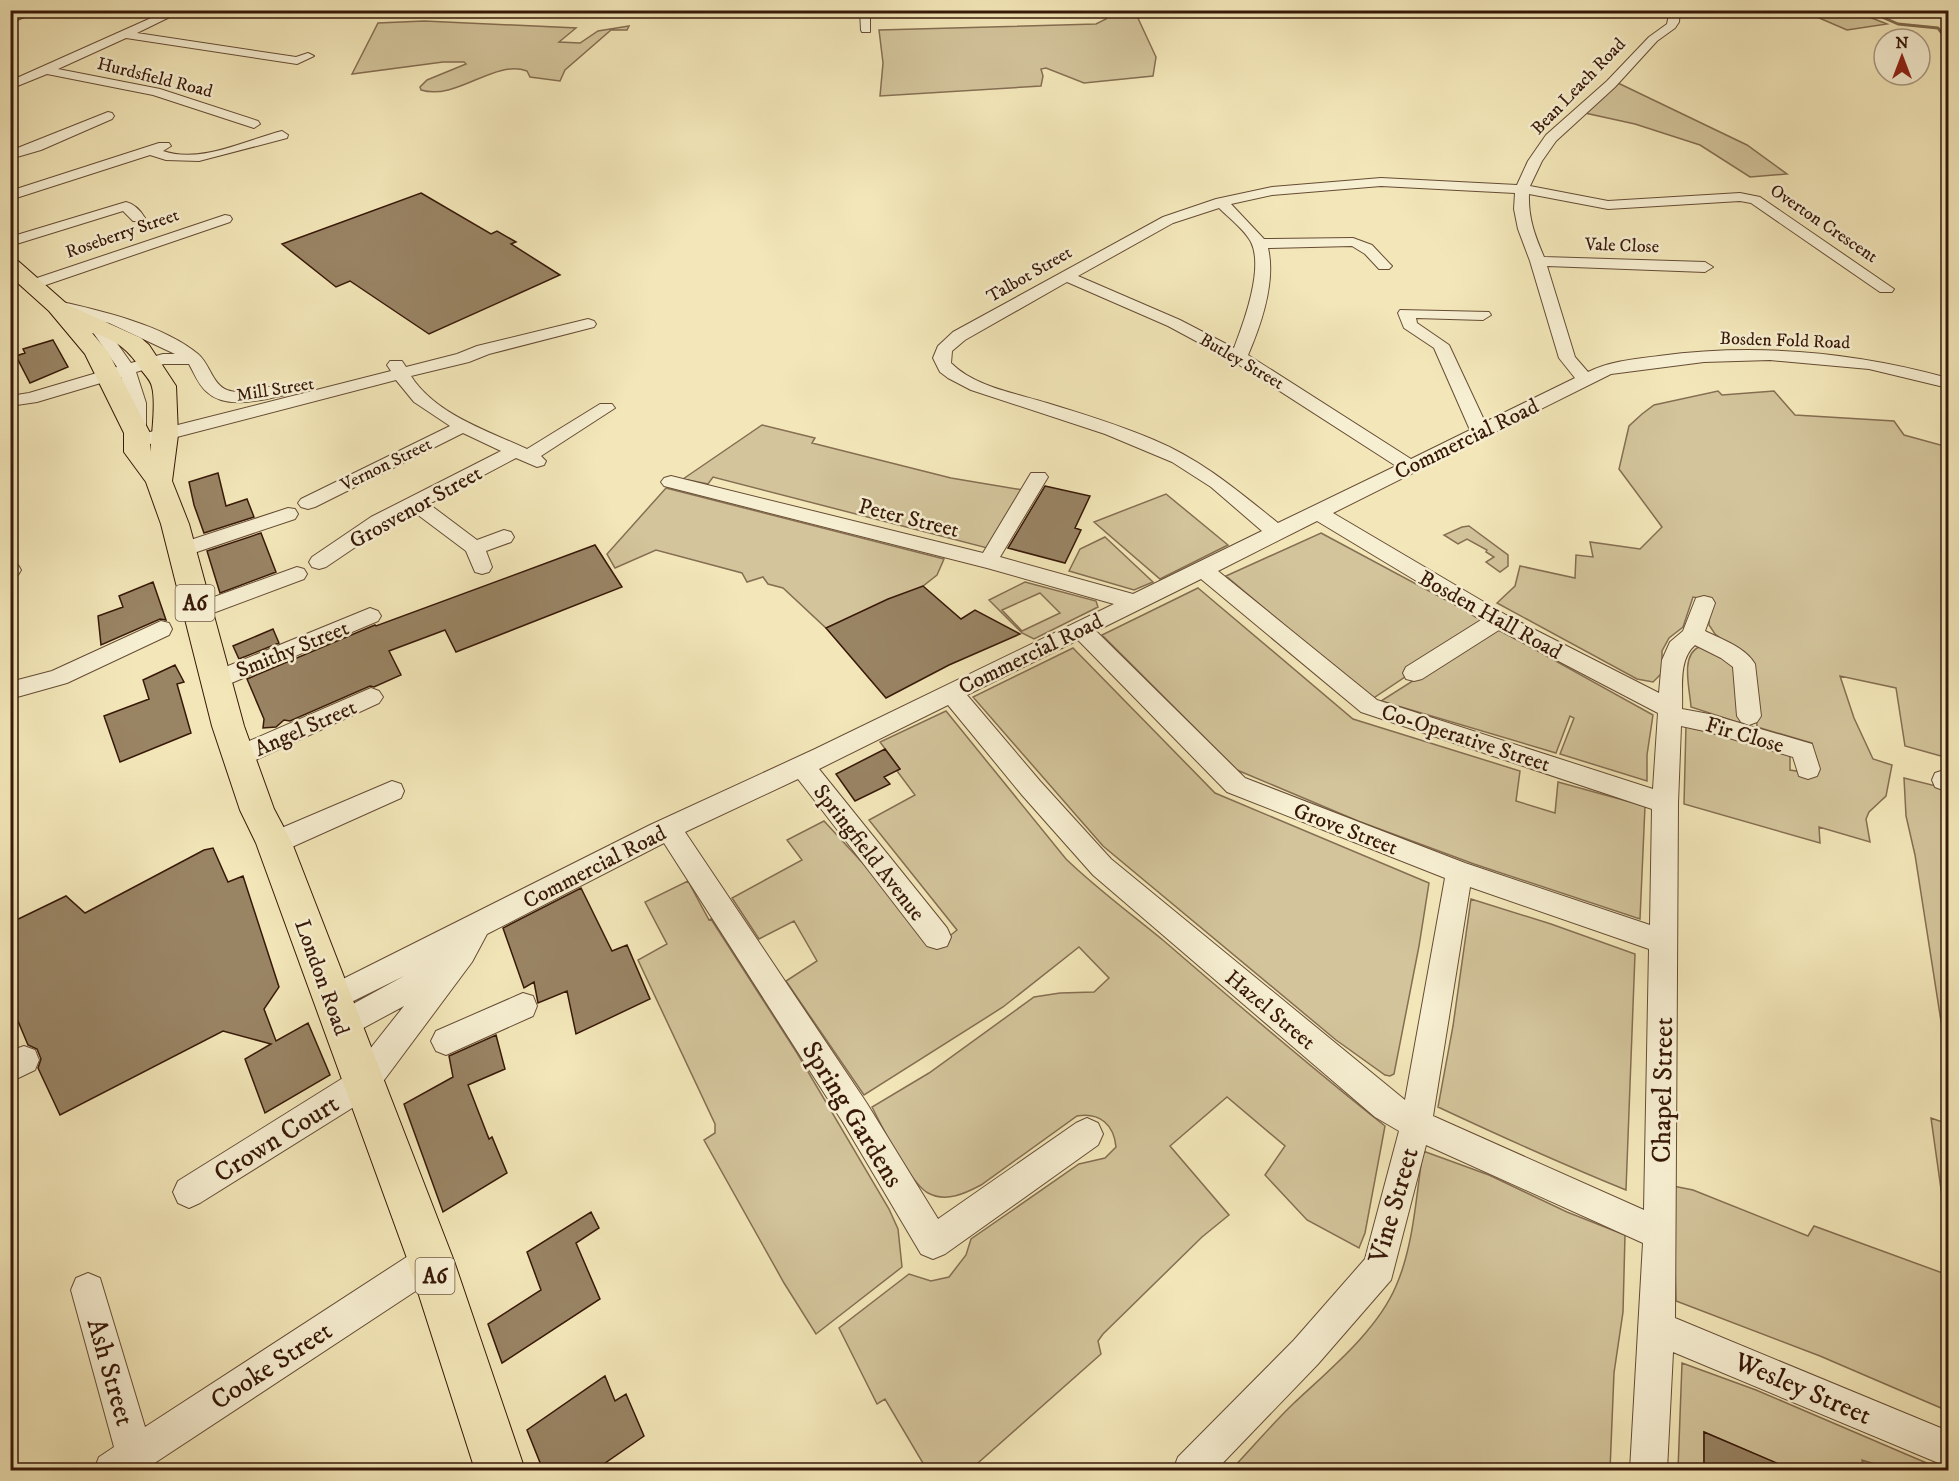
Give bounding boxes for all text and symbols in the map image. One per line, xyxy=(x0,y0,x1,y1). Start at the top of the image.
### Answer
north arrow xyxy=(1872,27,1932,87)
text: N xyxy=(1895,33,1909,53)
street label: Bean Leach Road xyxy=(1527,34,1630,140)
street label: Hurdsfield Road xyxy=(95,53,215,103)
street label: Overton Crescent xyxy=(1766,180,1882,268)
street label: Roseberry Street xyxy=(63,204,182,264)
street label: Vale Close xyxy=(1584,234,1659,258)
street label: Talbot Street xyxy=(983,242,1076,308)
street label: Bosden Fold Road xyxy=(1719,328,1851,354)
street label: Butley Street xyxy=(1195,329,1288,395)
street label: Mill Street xyxy=(235,373,316,407)
street label: Commercial Road xyxy=(1390,393,1543,486)
street label: Vernon Street xyxy=(336,433,436,497)
street label: Grosvenor Street xyxy=(345,460,487,555)
street label: Peter Street xyxy=(856,493,962,544)
street label: Bosden Hall Road xyxy=(1414,565,1567,666)
road number: A6 xyxy=(176,585,214,621)
street label: Commercial Road xyxy=(954,608,1107,701)
street label: Smithy Street xyxy=(232,615,353,684)
street label: Angel Street xyxy=(250,694,361,763)
street label: Co-Operative Street xyxy=(1378,698,1553,778)
street label: Fir Close xyxy=(1702,711,1787,759)
street label: Springfield Avenue xyxy=(807,779,930,927)
street label: Grove Street xyxy=(1289,797,1402,862)
street label: Commercial Road xyxy=(519,820,671,915)
street label: London Road xyxy=(288,916,355,1039)
street label: Hazel Street xyxy=(1219,965,1321,1056)
street label: Chapel Street xyxy=(1645,1016,1681,1163)
street label: Spring Gardens xyxy=(794,1035,910,1194)
street label: Crown Court xyxy=(208,1087,346,1191)
street label: Vine Street xyxy=(1361,1143,1427,1268)
road number: A6 xyxy=(416,1258,454,1294)
street label: Cooke Street xyxy=(204,1314,339,1418)
street label: Ash Street xyxy=(79,1315,142,1430)
street label: Wesley Street xyxy=(1728,1344,1876,1433)

